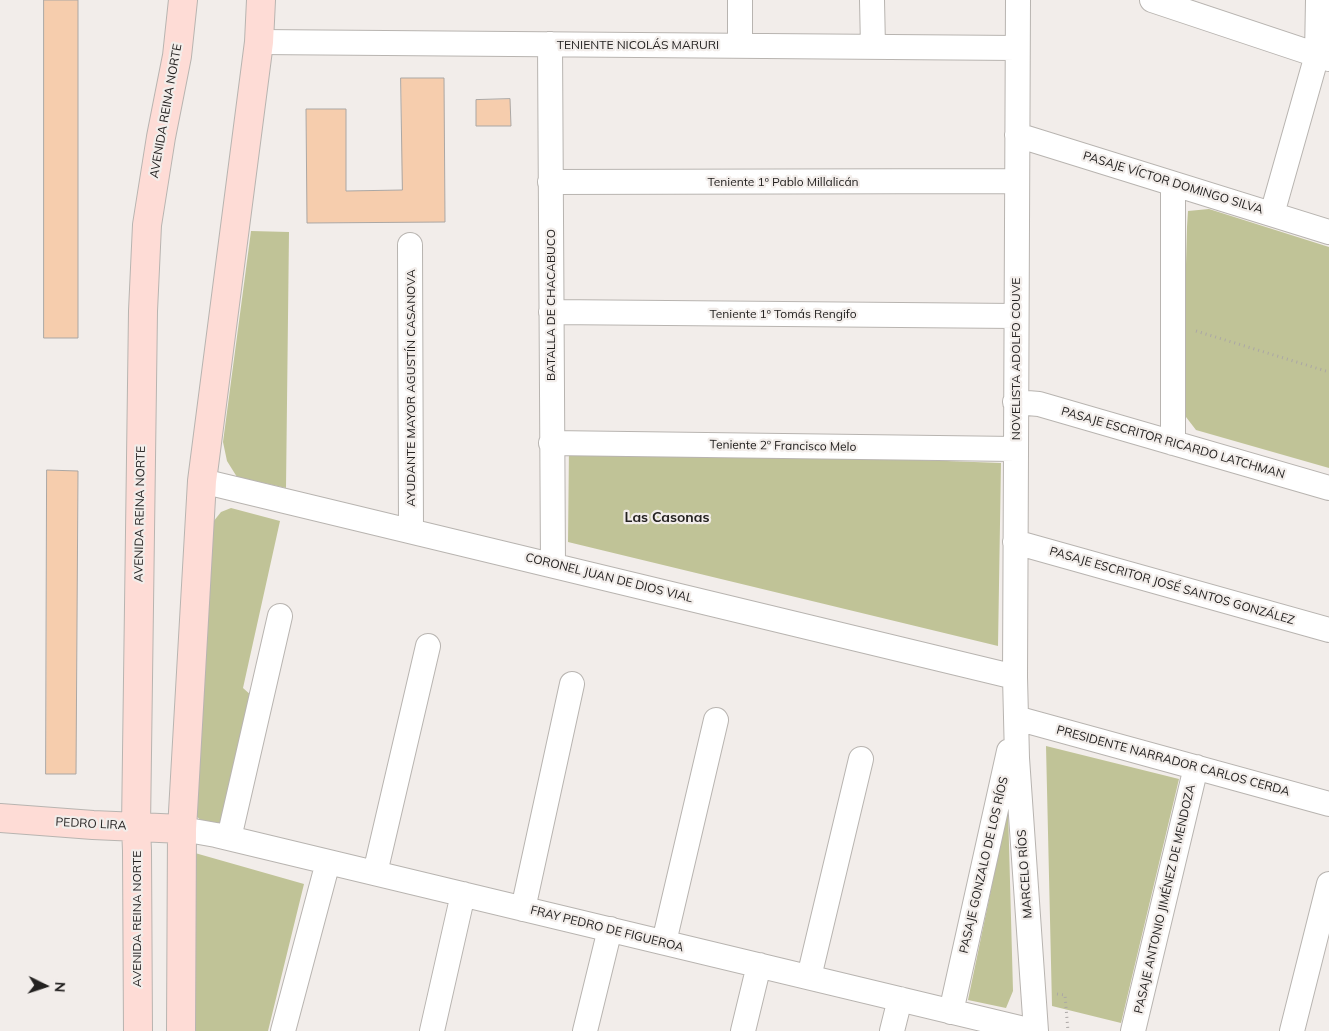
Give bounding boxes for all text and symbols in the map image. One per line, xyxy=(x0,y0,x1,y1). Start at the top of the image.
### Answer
street label: TENIENTE NICOLÁS MARURI xyxy=(557,38,719,52)
street label: AVENIDA REINA NORTE xyxy=(147,43,185,179)
street label: PASAJE VÍCTOR DOMINGO SILVA xyxy=(1081,149,1265,217)
street label: Teniente 1º Pablo Millalicán xyxy=(707,175,859,189)
street label: BATALLA DE CHACABUCO xyxy=(544,229,558,381)
street label: AYUDANTE MAYOR AGUSTÍN CASANOVA xyxy=(404,269,418,507)
street label: NOVELISTA ADOLFO COUVE xyxy=(1009,278,1023,440)
street label: Teniente 1º Tomás Rengifo xyxy=(709,307,857,321)
street label: PASAJE ESCRITOR RICARDO LATCHMAN xyxy=(1059,404,1287,482)
street label: Teniente 2º Francisco Melo xyxy=(710,438,856,454)
street label: AVENIDA REINA NORTE xyxy=(132,446,148,582)
district label: Las Casonas xyxy=(625,510,709,526)
street label: PASAJE ESCRITOR JOSÉ SANTOS GONZÁLEZ xyxy=(1048,544,1296,628)
street label: CORONEL JUAN DE DIOS VIAL xyxy=(524,550,694,606)
street label: PRESIDENTE NARRADOR CARLOS CERDA xyxy=(1055,723,1291,799)
street label: PASAJE GONZALO DE LOS RÍOS xyxy=(957,775,1011,955)
street label: PASAJE ANTONIO JIMÉNEZ DE MENDOZA xyxy=(1132,783,1198,1015)
street label: PEDRO LIRA xyxy=(55,815,127,833)
street label: MARCELO RÍOS xyxy=(1015,829,1035,919)
street label: AVENIDA REINA NORTE xyxy=(130,851,144,987)
street label: FRAY PEDRO DE FIGUEROA xyxy=(529,903,685,955)
north arrow xyxy=(20,961,70,1011)
text: N xyxy=(51,981,69,993)

